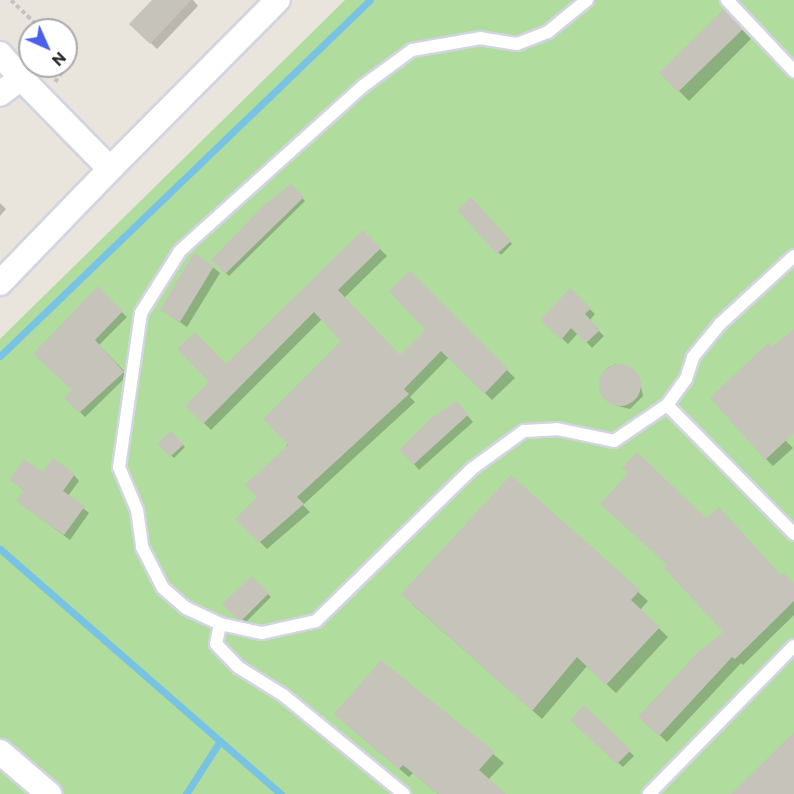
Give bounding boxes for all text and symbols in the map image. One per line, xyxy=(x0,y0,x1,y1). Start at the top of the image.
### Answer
north arrow xyxy=(18,18,78,78)
text: N xyxy=(49,49,71,71)

